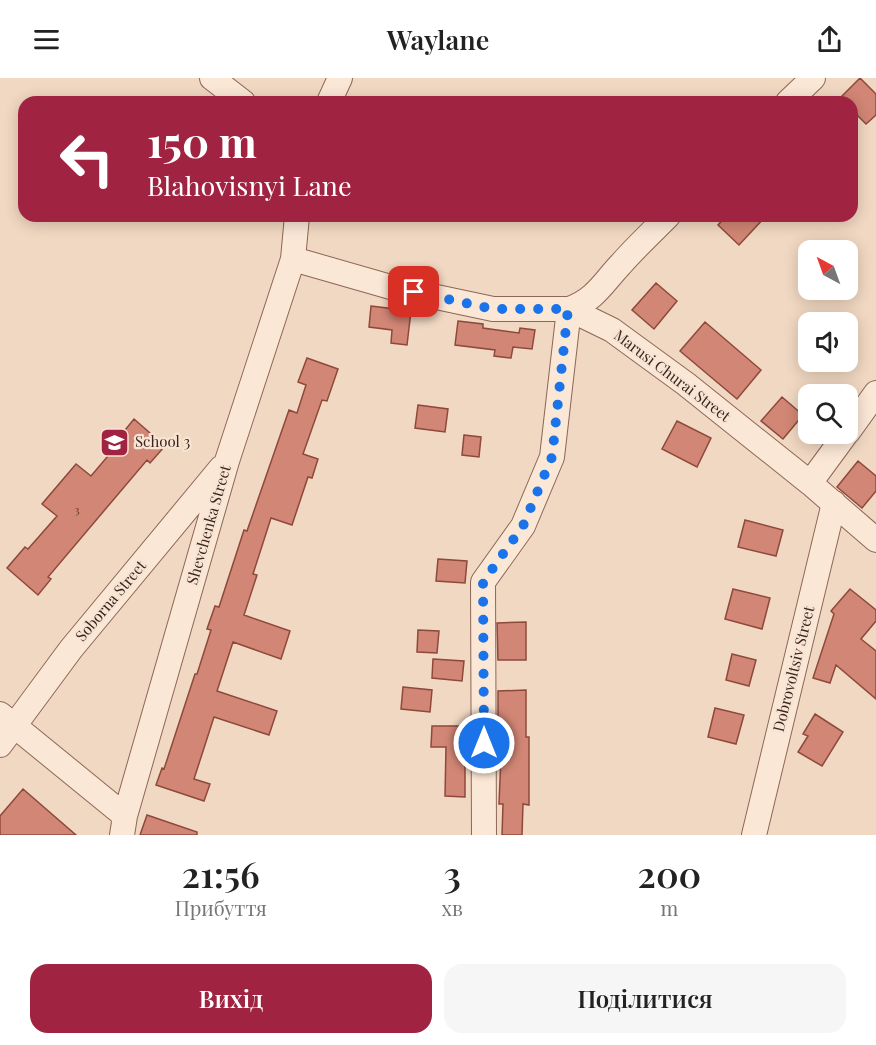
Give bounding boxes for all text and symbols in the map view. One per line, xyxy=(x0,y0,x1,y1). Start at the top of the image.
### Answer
text: Waylane xyxy=(387,21,489,57)
icon: menu xyxy=(30,23,63,56)
icon: share xyxy=(813,23,846,56)
text: 150 m xyxy=(147,113,257,169)
icon: left xyxy=(48,120,126,198)
text: Blahovisnyi Lane xyxy=(147,167,352,203)
north arrow xyxy=(798,240,858,300)
map controls xyxy=(798,240,858,444)
pin xyxy=(388,266,439,317)
icon: arrive xyxy=(397,275,430,308)
button: sound xyxy=(798,312,858,372)
street label: Marusi Churai Street xyxy=(610,325,736,426)
button: search xyxy=(798,384,858,444)
school or university icon: School 3 xyxy=(98,426,130,458)
place label: School 3 xyxy=(135,431,191,451)
street label: Shevchenka Street xyxy=(181,462,235,587)
house number: 3 xyxy=(74,501,80,517)
street label: Soborna Street xyxy=(70,555,150,645)
street label: Dobrovoltsiv Street xyxy=(768,603,818,734)
position arrow xyxy=(452,711,516,775)
text: 21:56 xyxy=(182,849,260,897)
text: 3 xyxy=(444,849,461,897)
text: 200 xyxy=(638,849,701,897)
text: Прибуття xyxy=(175,894,267,921)
text: хв xyxy=(442,894,463,921)
text: m xyxy=(661,894,678,921)
button: Вихід xyxy=(30,964,432,1033)
button: Поділитися xyxy=(444,964,846,1033)

